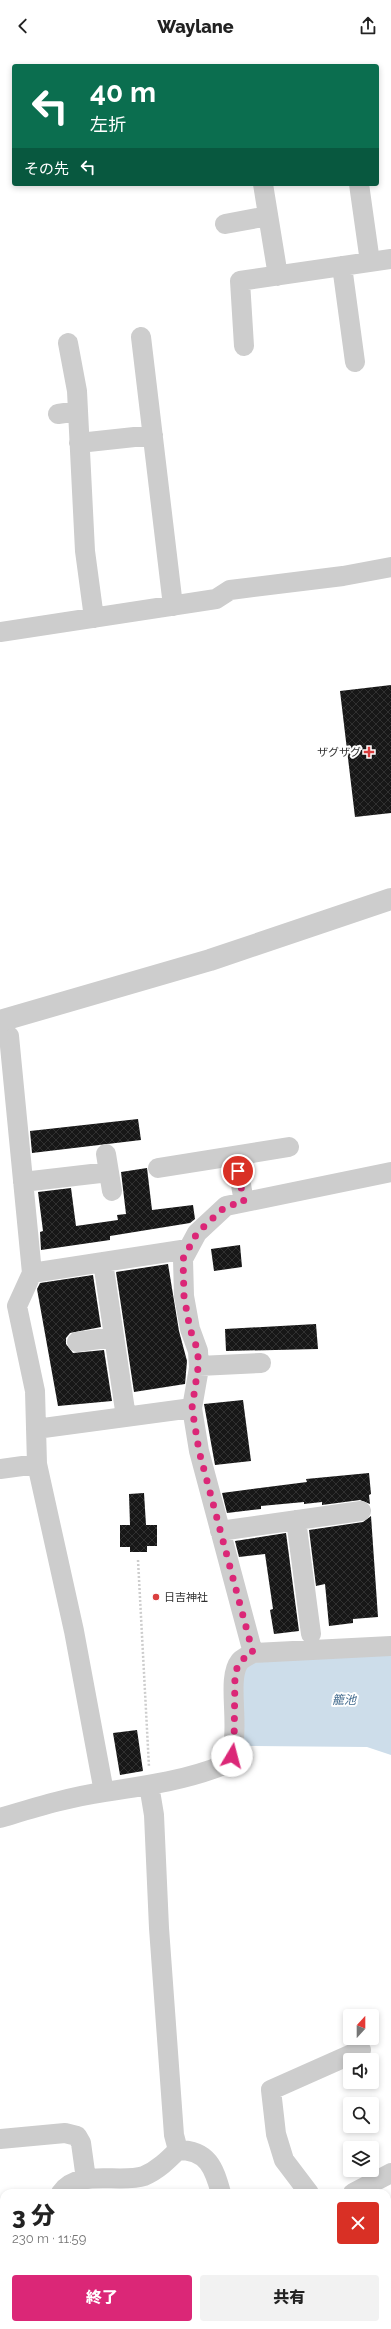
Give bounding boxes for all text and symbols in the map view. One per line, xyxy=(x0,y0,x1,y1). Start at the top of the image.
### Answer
icon: back xyxy=(12,15,34,37)
icon: share xyxy=(357,15,379,37)
text: Waylane xyxy=(157,16,234,37)
text: 40 m xyxy=(90,76,156,109)
icon: left xyxy=(24,80,76,132)
text: 左折 xyxy=(90,114,126,135)
icon: left xyxy=(77,156,99,178)
text: その先 xyxy=(24,160,69,178)
place label: ザグザグ xyxy=(317,746,361,759)
marker: ザグザグ xyxy=(364,747,374,757)
pin xyxy=(221,1154,255,1188)
icon: arrive xyxy=(227,1160,249,1182)
place label: 日吉神社 xyxy=(164,1591,208,1604)
marker: 日吉神社 xyxy=(151,1592,161,1602)
water label: 籠池 xyxy=(332,1693,357,1707)
position arrow xyxy=(211,1735,253,1777)
north arrow xyxy=(343,2009,379,2045)
map controls xyxy=(343,2009,379,2177)
button: sound xyxy=(343,2053,379,2089)
button: search xyxy=(343,2097,379,2133)
button: layers xyxy=(343,2141,379,2177)
text: 3 分 xyxy=(12,2201,55,2230)
button: close xyxy=(337,2202,379,2244)
text: 230 m · 11:59 xyxy=(12,2231,86,2246)
button: 終了 xyxy=(12,2275,192,2321)
button: 共有 xyxy=(200,2275,379,2321)

